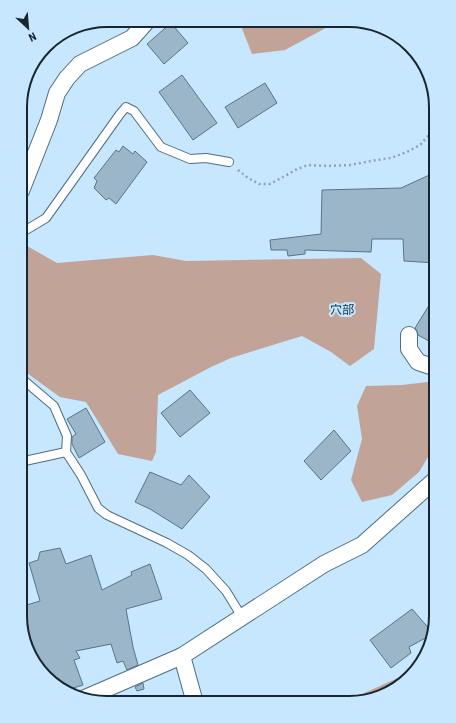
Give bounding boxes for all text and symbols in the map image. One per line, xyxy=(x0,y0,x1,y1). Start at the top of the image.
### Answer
north arrow xyxy=(8,8,48,48)
text: N xyxy=(26,29,38,44)
district label: 穴部 xyxy=(330,303,354,317)

